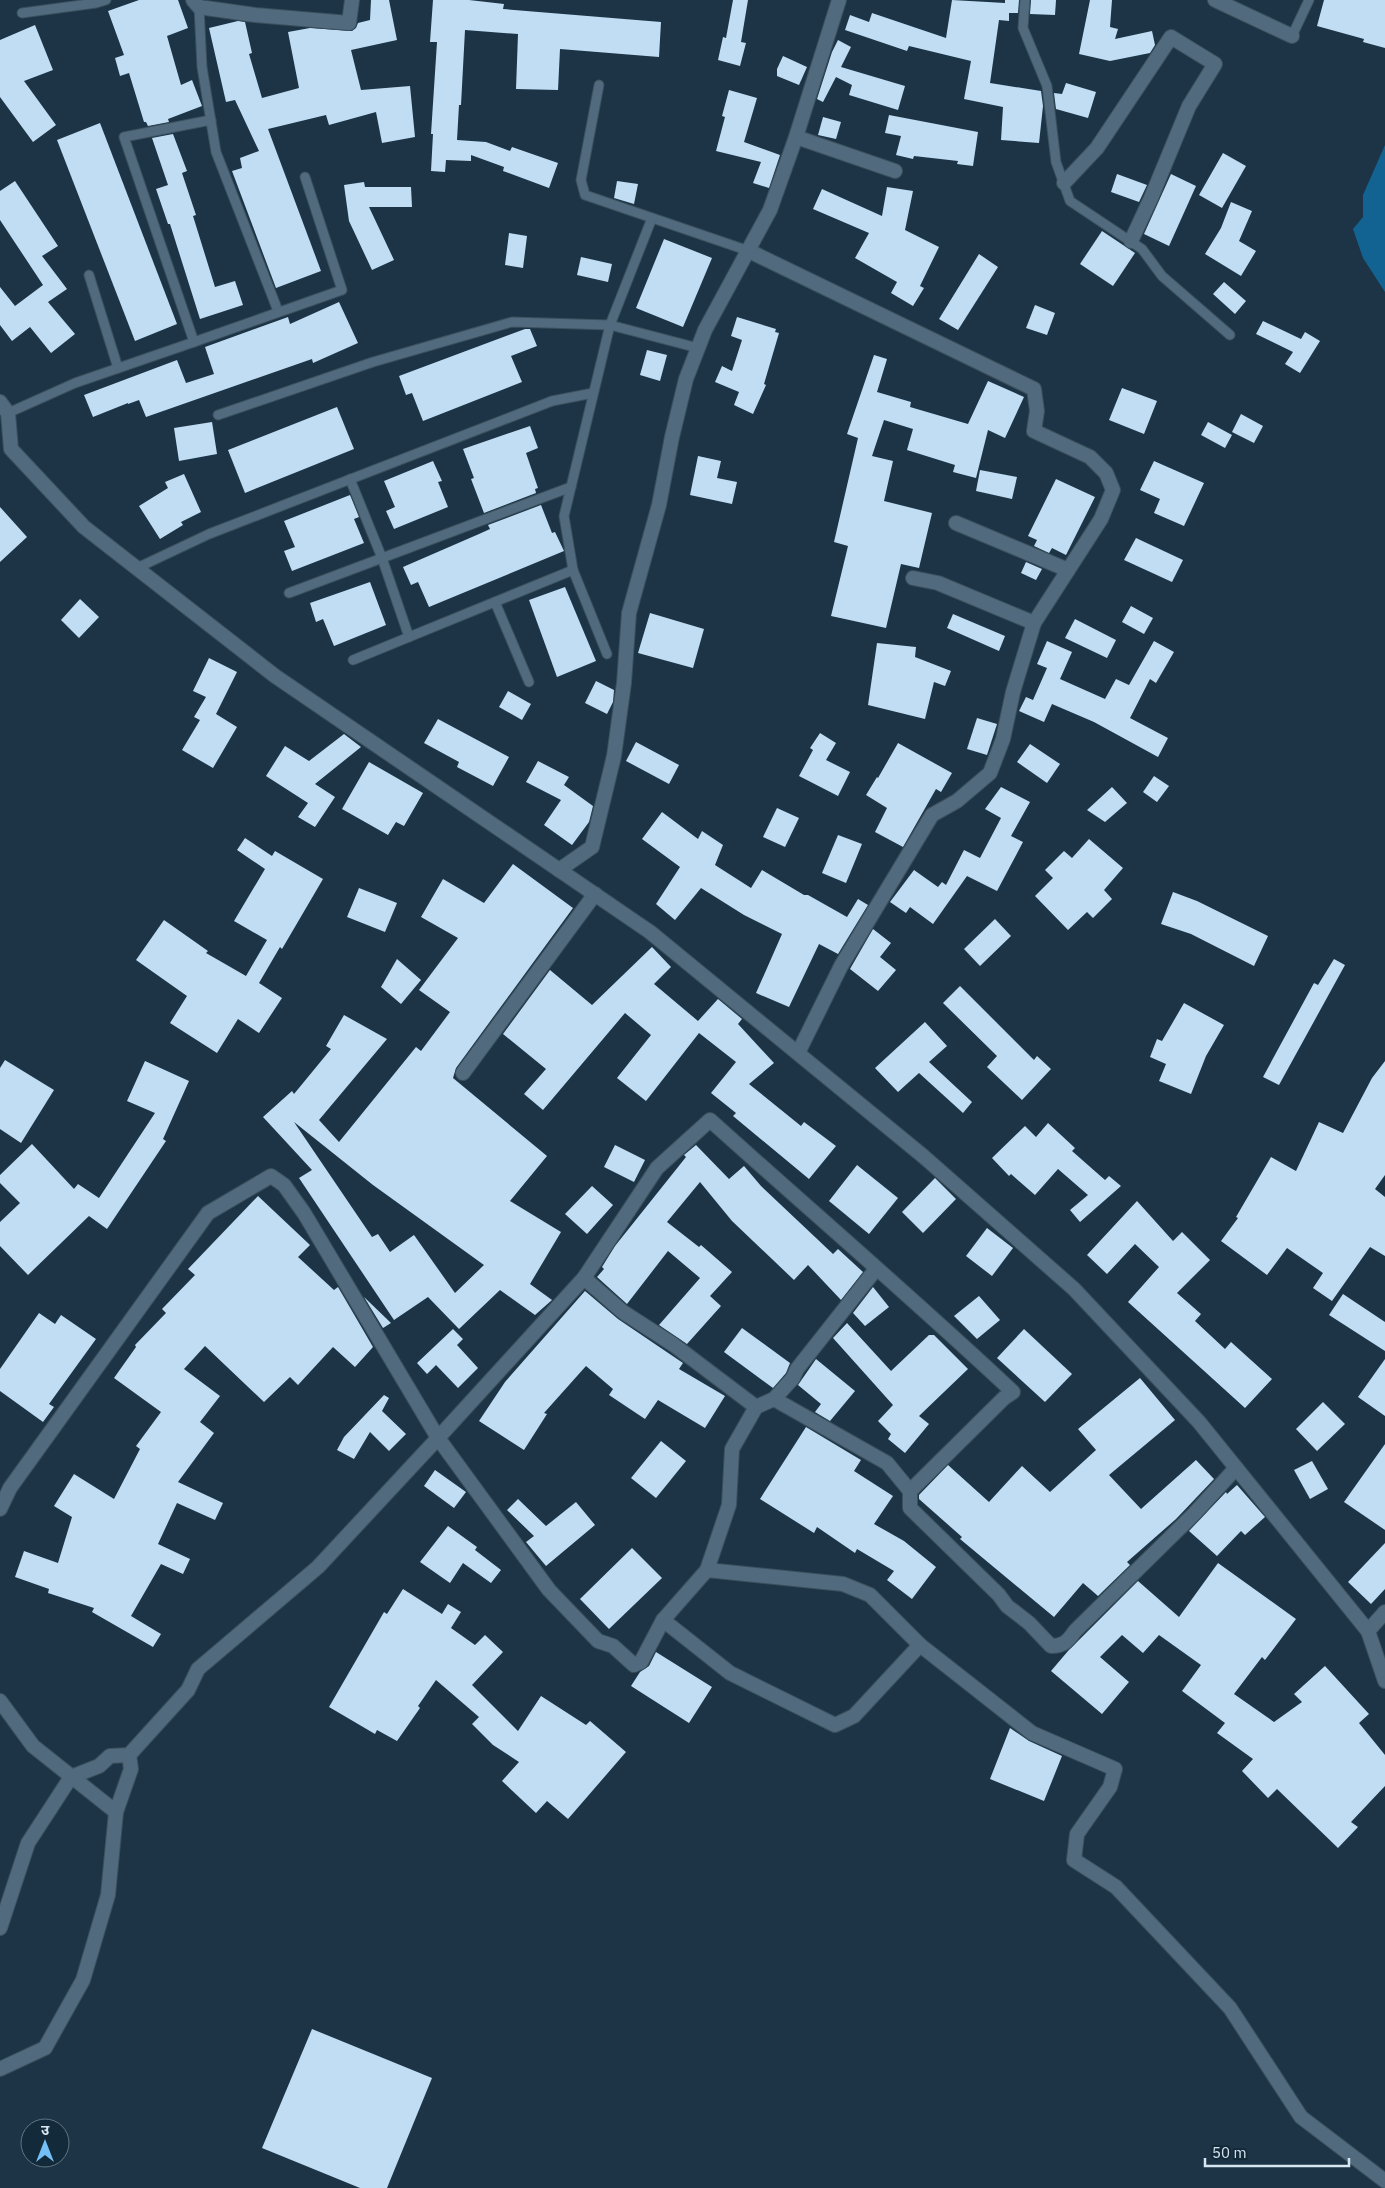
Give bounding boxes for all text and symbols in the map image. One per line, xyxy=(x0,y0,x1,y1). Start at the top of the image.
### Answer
north arrow xyxy=(20,2118,70,2168)
text: उ xyxy=(41,2121,50,2139)
scale bar xyxy=(1205,2136,1349,2168)
text: 50 m xyxy=(1212,2143,1247,2162)

